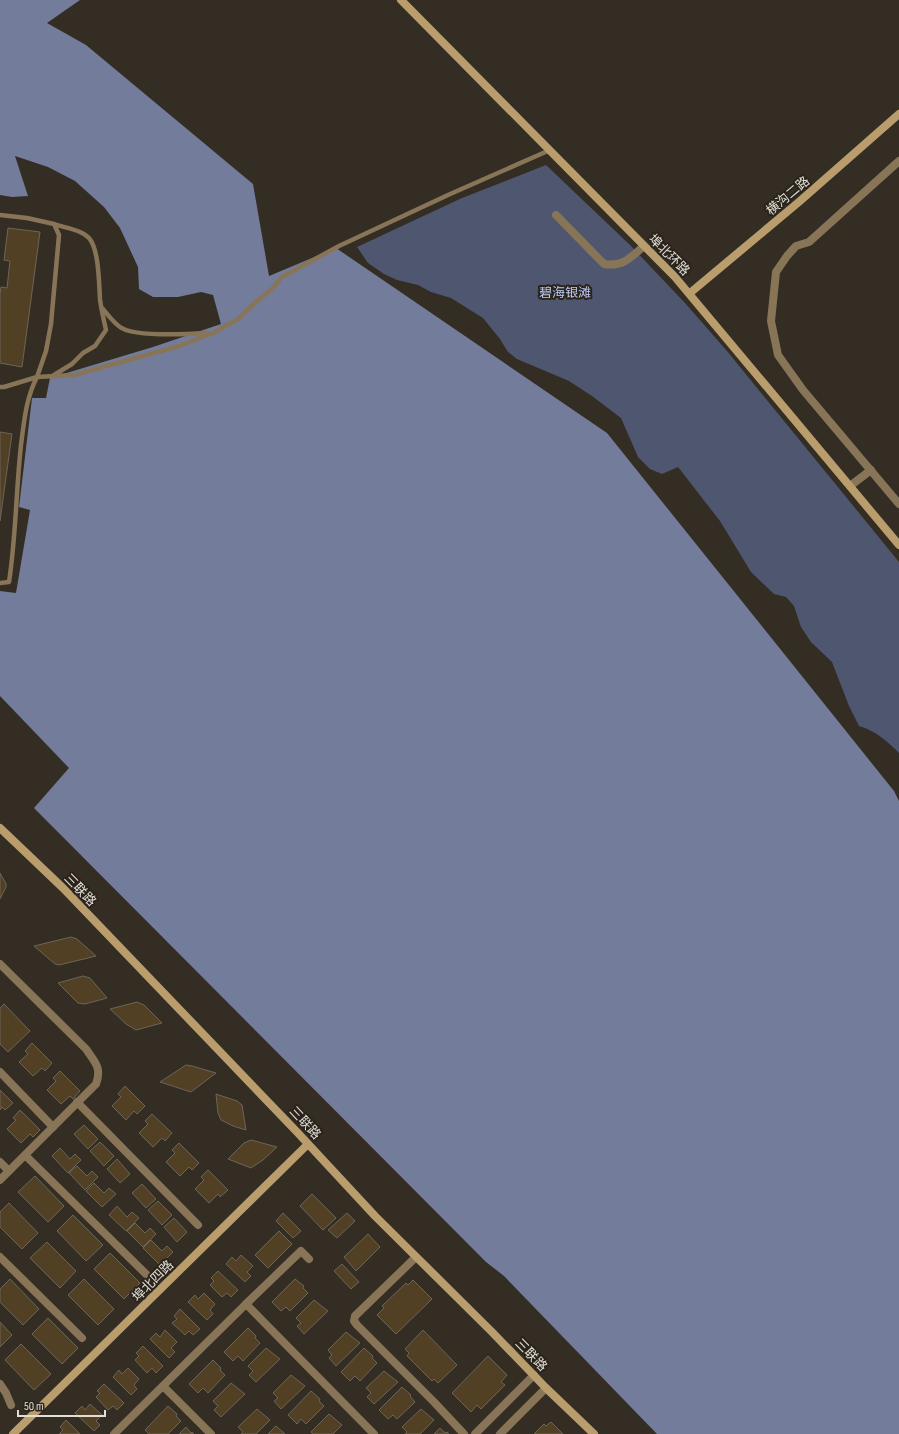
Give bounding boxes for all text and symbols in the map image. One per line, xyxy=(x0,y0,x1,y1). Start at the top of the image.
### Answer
street label: 横沟二路 xyxy=(763,173,813,219)
street label: 埠北环路 xyxy=(645,231,693,279)
park label: 碧海银滩 xyxy=(539,285,591,301)
street label: 三联路 xyxy=(61,870,99,910)
street label: 三联路 xyxy=(286,1103,324,1143)
street label: 埠北四路 xyxy=(129,1257,177,1305)
street label: 三联路 xyxy=(512,1335,550,1375)
scale bar xyxy=(18,1392,105,1418)
text: 50 m xyxy=(24,1399,44,1414)

